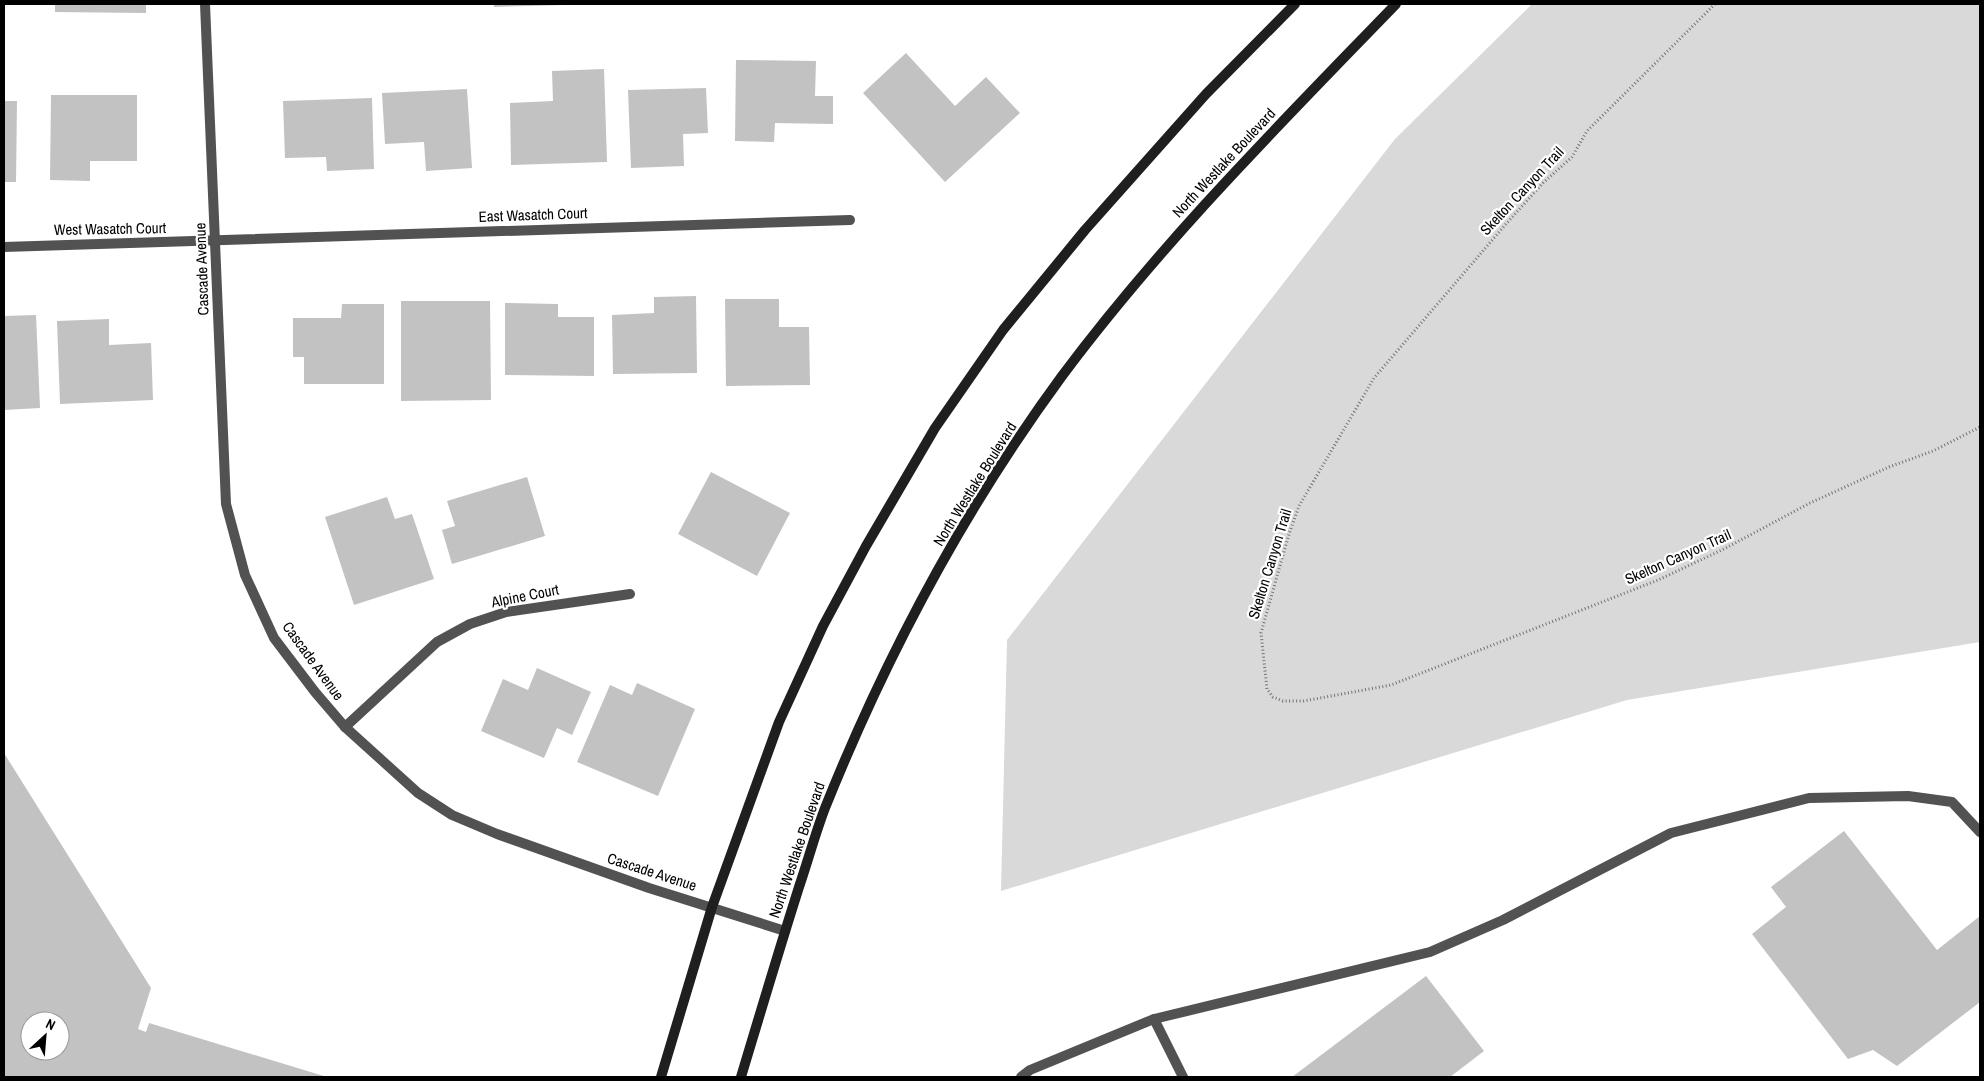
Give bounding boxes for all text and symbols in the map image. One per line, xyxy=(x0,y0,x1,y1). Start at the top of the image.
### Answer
street label: North Westlake Boulevard xyxy=(1167,103,1280,222)
street label: Skelton Canyon Trail xyxy=(1475,142,1568,240)
street label: East Wasatch Court xyxy=(478,202,588,227)
street label: West Wasatch Court xyxy=(54,217,167,240)
street label: Cascade Avenue xyxy=(189,222,214,316)
street label: North Westlake Boulevard xyxy=(928,418,1021,550)
street label: Skelton Canyon Trail xyxy=(1243,506,1296,622)
street label: Skelton Canyon Trail xyxy=(1621,524,1734,589)
street label: Alpine Court xyxy=(488,579,561,613)
street label: Cascade Avenue xyxy=(278,617,349,705)
street label: North Westlake Boulevard xyxy=(763,779,830,921)
street label: Cascade Avenue xyxy=(605,847,700,896)
north arrow xyxy=(20,1011,70,1061)
text: N xyxy=(43,1014,58,1034)

